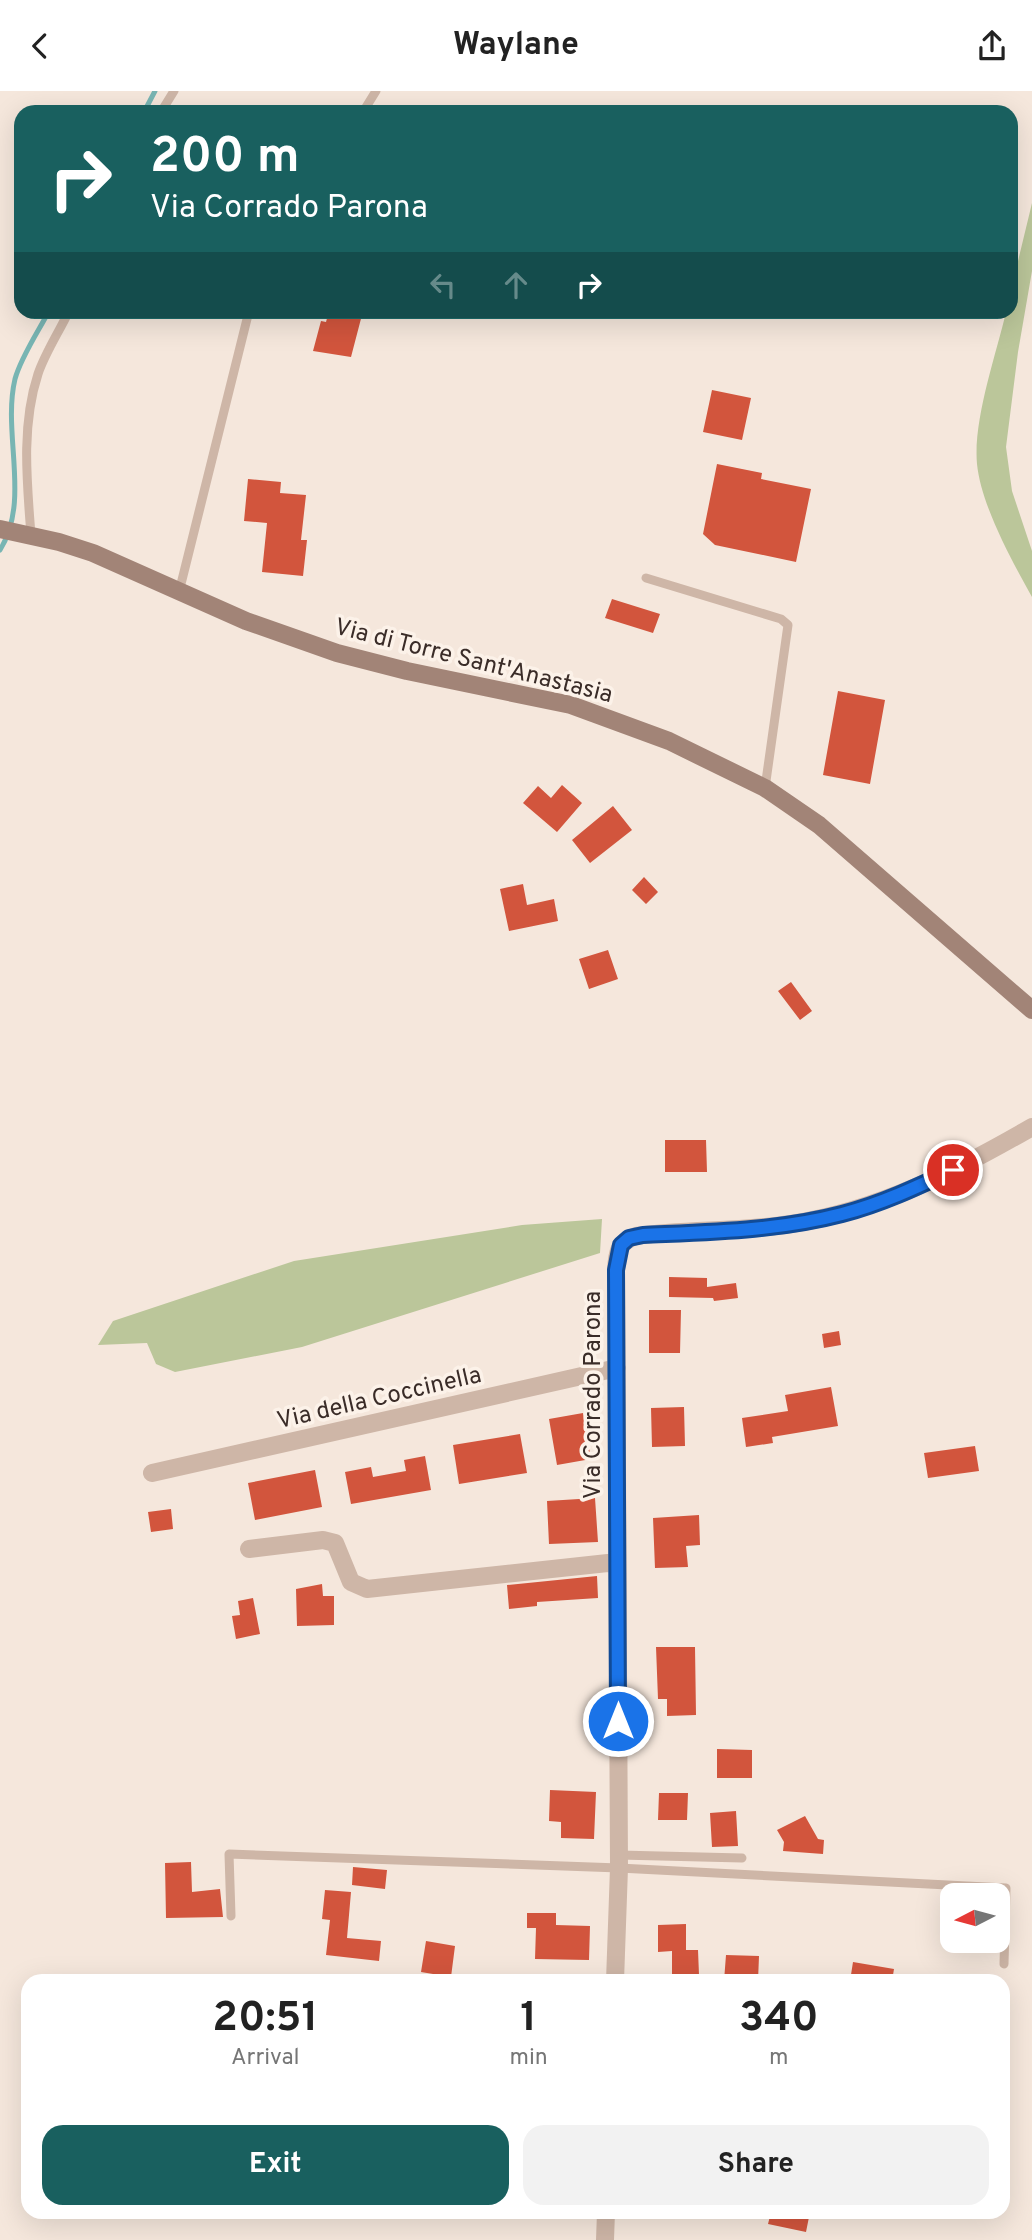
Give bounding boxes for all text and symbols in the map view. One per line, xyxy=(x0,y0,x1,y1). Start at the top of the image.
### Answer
text: Waylane xyxy=(453,26,579,66)
icon: back xyxy=(21,27,59,65)
icon: share xyxy=(973,27,1011,65)
text: 200 m xyxy=(150,128,300,190)
icon: right xyxy=(35,133,126,224)
text: Via Corrado Parona xyxy=(150,189,428,229)
icon: left xyxy=(424,266,462,304)
icon: ahead xyxy=(497,266,535,304)
icon: right xyxy=(570,266,608,304)
street label: Via di Torre Sant'Anastasia xyxy=(331,613,616,711)
pin xyxy=(923,1140,983,1200)
icon: arrive xyxy=(934,1151,972,1189)
street label: Via Corrado Parona xyxy=(579,1291,609,1499)
street label: Via della Coccinella xyxy=(274,1361,485,1437)
position arrow xyxy=(581,1684,655,1758)
north arrow xyxy=(940,1883,1010,1953)
map controls xyxy=(940,1883,1010,1953)
text: 20:51 xyxy=(212,1993,318,2046)
text: 1 xyxy=(520,1993,537,2046)
text: 340 xyxy=(739,1993,819,2046)
text: Arrival xyxy=(231,2044,300,2073)
text: min xyxy=(509,2044,548,2073)
text: m xyxy=(769,2044,789,2073)
button: Exit xyxy=(42,2125,509,2205)
button: Share xyxy=(523,2125,989,2205)

